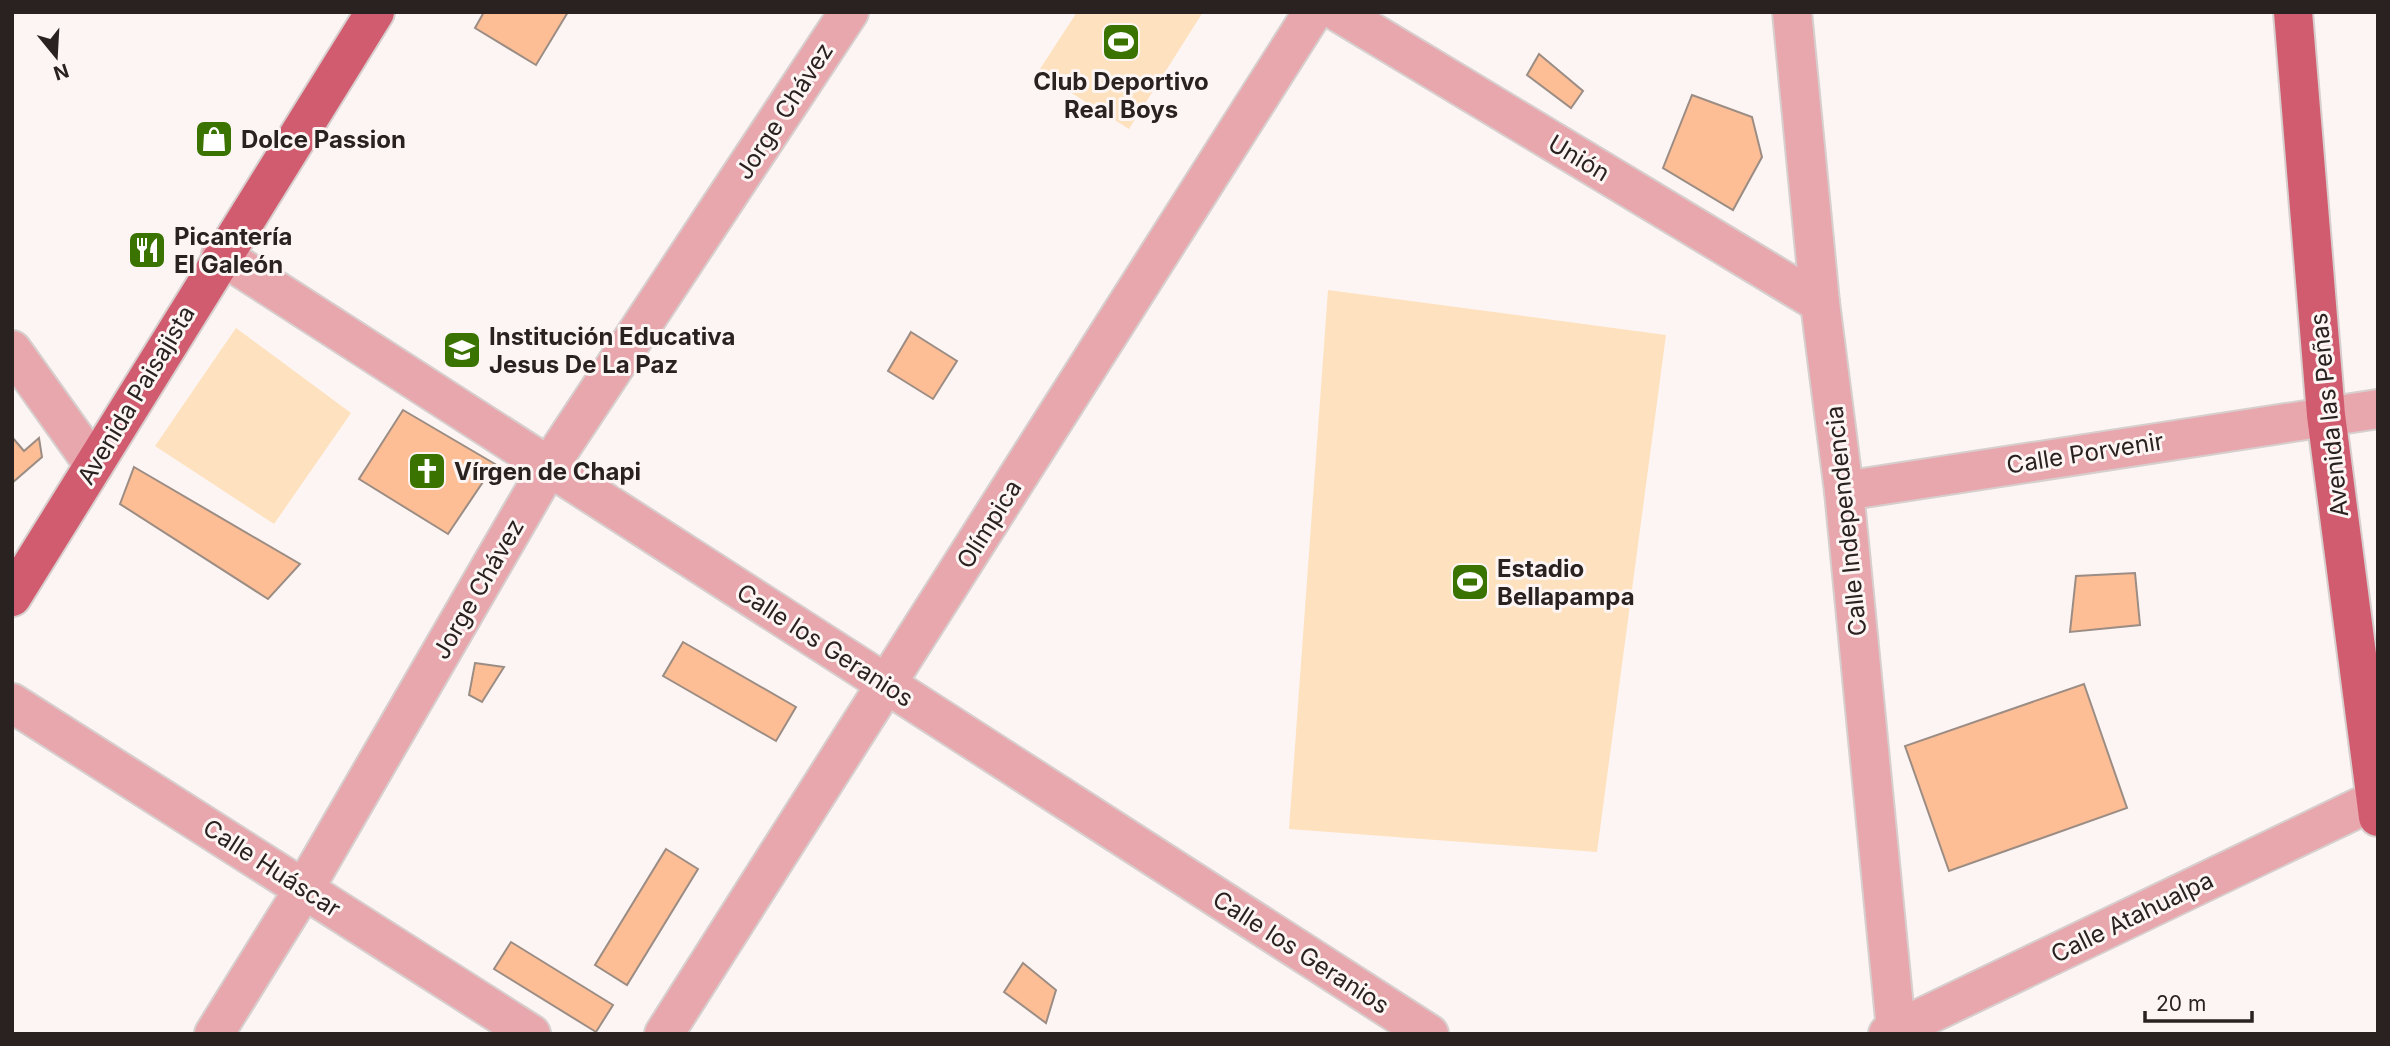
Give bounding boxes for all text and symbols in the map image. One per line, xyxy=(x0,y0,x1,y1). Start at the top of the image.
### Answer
north arrow xyxy=(21,21,91,91)
sports icon: Club Deportivo Real Boys xyxy=(1100,21,1142,63)
street label: Jorge Chávez xyxy=(729,37,839,185)
text: N xyxy=(51,59,72,85)
place label: Club Deportivo Real Boys xyxy=(1033,67,1209,124)
shop icon: Dolce Passion xyxy=(193,118,235,160)
place label: Dolce Passion xyxy=(241,125,406,154)
street label: Unión xyxy=(1543,128,1615,188)
place label: Picantería El Galeón xyxy=(174,222,293,279)
restaurant icon: Picantería El Galeón xyxy=(126,229,168,271)
street label: Avenida Paisajista xyxy=(71,300,201,490)
street label: Avenida las Peñas xyxy=(2304,312,2354,518)
place label: Institución Educativa Jesus De La Paz xyxy=(489,322,735,379)
school or university icon: Institución Educativa Jesus De La Paz xyxy=(441,329,483,371)
street label: Calle Independencia xyxy=(1819,404,1873,638)
street label: Calle Porvenir xyxy=(2004,426,2166,480)
church icon: Vírgen de Chapi xyxy=(406,450,448,492)
place label: Vírgen de Chapi xyxy=(454,457,641,486)
street label: Olímpica xyxy=(950,474,1028,574)
street label: Jorge Chávez xyxy=(426,514,530,664)
place label: Estadio Bellapampa xyxy=(1497,554,1635,611)
sports icon: Estadio Bellapampa xyxy=(1449,561,1491,603)
street label: Calle los Geranios xyxy=(731,577,919,713)
street label: Calle Huáscar xyxy=(198,813,346,923)
street label: Calle Atahualpa xyxy=(2046,865,2218,969)
street label: Calle los Geranios xyxy=(1207,884,1395,1020)
scale bar xyxy=(2145,979,2252,1023)
text: 20 m xyxy=(2156,991,2206,1016)

